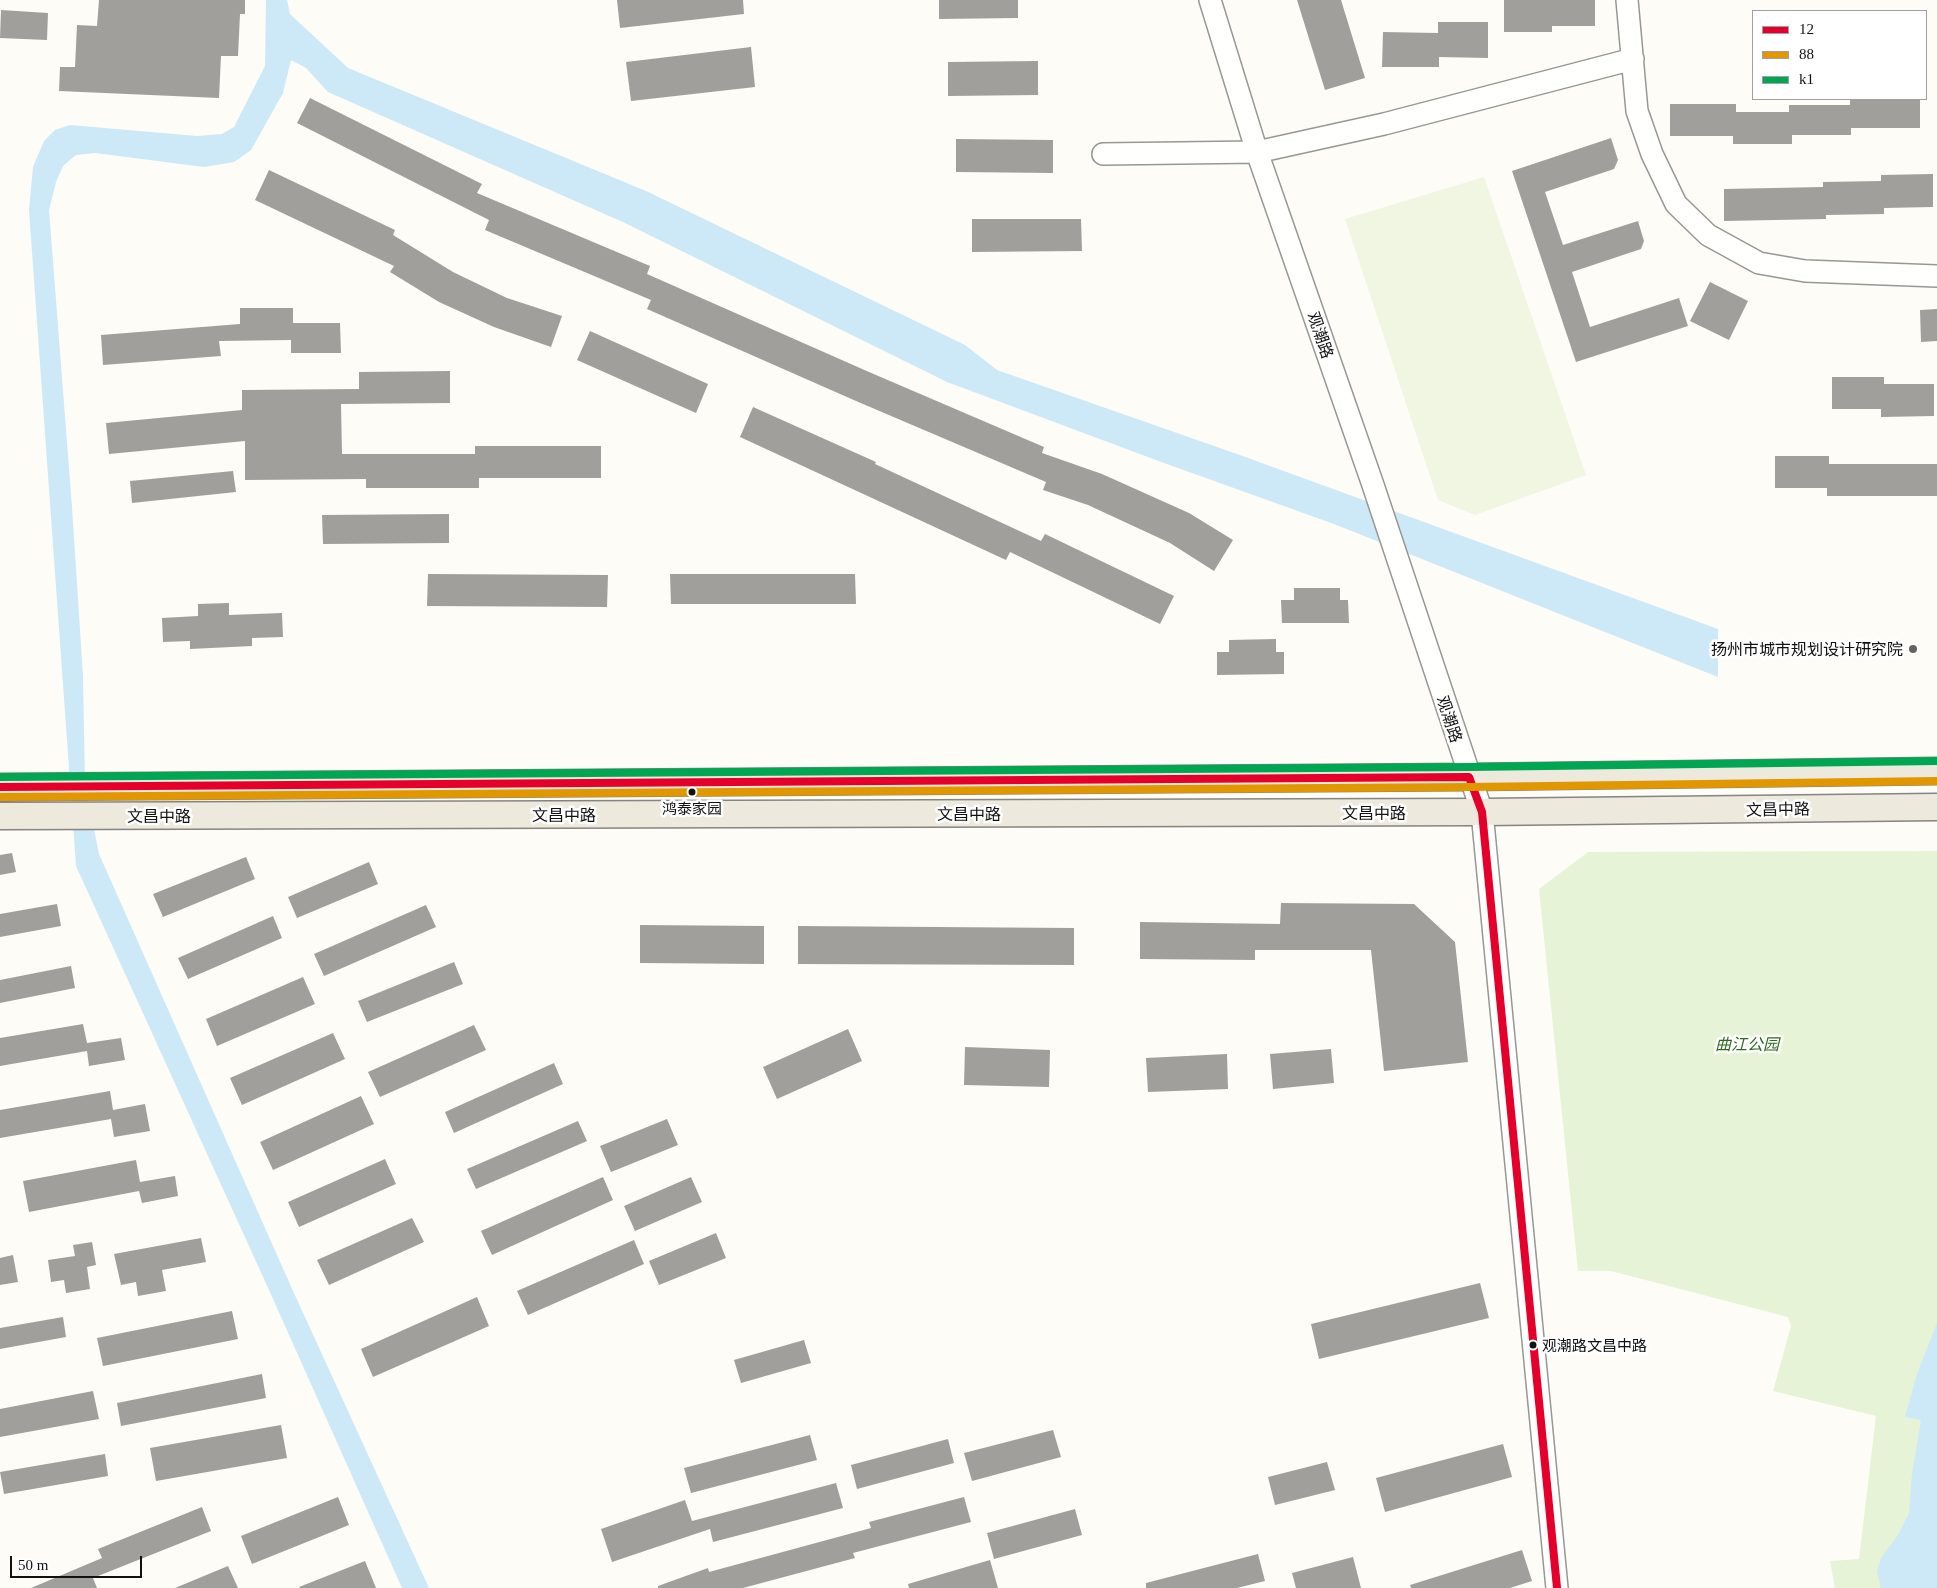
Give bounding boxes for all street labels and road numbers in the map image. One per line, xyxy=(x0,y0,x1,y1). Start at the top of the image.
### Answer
street label: 观潮路 xyxy=(1304,309,1338,361)
street label: 观潮路 xyxy=(1433,693,1467,745)
street label: 文昌中路 xyxy=(1746,799,1810,819)
street label: 文昌中路 xyxy=(1342,803,1406,823)
street label: 文昌中路 xyxy=(937,804,1001,824)
street label: 文昌中路 xyxy=(532,805,596,825)
street label: 文昌中路 xyxy=(127,806,191,826)

